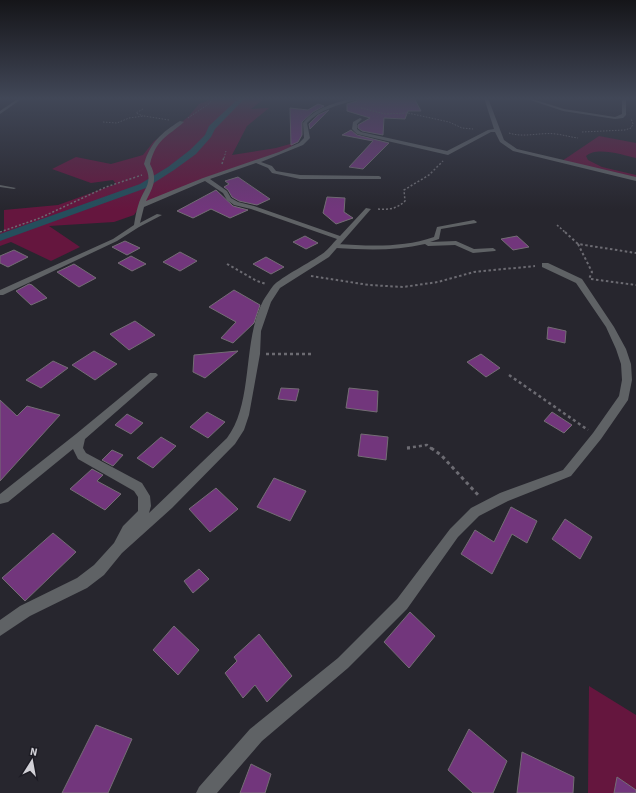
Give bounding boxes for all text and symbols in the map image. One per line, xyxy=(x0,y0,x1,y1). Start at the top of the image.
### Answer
north arrow xyxy=(12,741,52,781)
text: N xyxy=(29,744,39,760)

